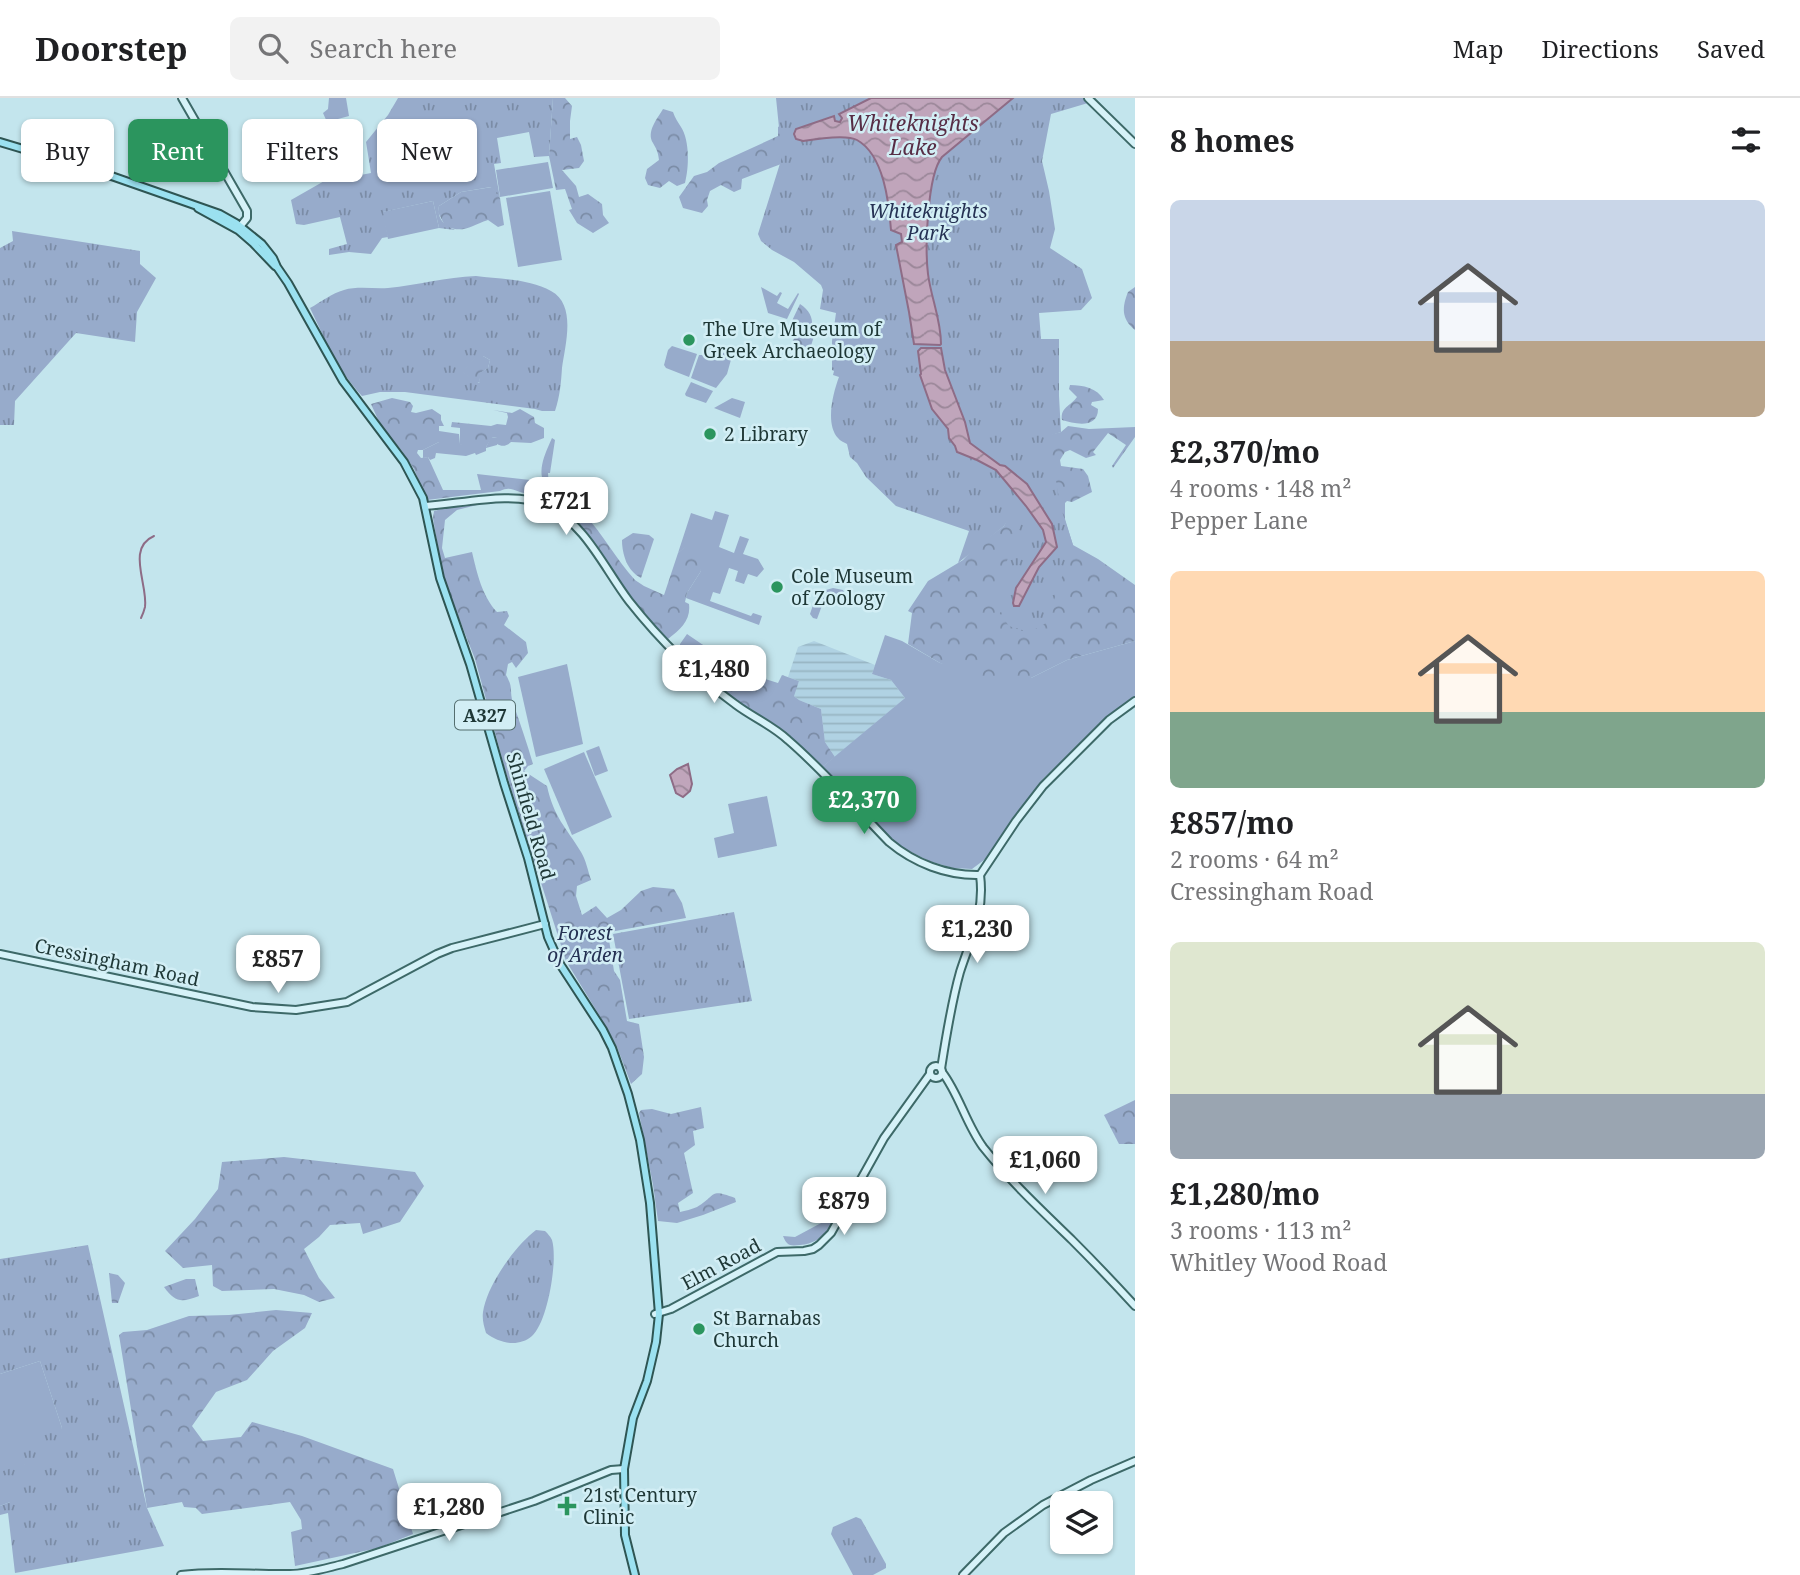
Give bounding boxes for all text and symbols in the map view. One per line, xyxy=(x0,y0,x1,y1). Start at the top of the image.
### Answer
search box xyxy=(230,17,720,80)
text: Doorstep xyxy=(35,26,188,71)
icon: search xyxy=(254,29,292,67)
text: Search here xyxy=(310,30,457,66)
text: Map xyxy=(1453,32,1504,65)
text: Directions xyxy=(1542,32,1659,65)
text: Saved xyxy=(1697,32,1765,65)
water label: Whiteknights Lake xyxy=(847,109,979,161)
chip: Buy xyxy=(21,119,114,182)
chip: Rent xyxy=(128,119,228,182)
chip: Filters xyxy=(242,119,363,182)
chip: New xyxy=(377,119,477,182)
text: 8 homes xyxy=(1170,120,1294,161)
icon: filters xyxy=(1727,121,1765,159)
park label: Whiteknights Park xyxy=(868,198,988,246)
icon: home xyxy=(1405,245,1531,371)
place label: The Ure Museum of Greek Archaeology xyxy=(703,316,883,364)
marker: The Ure Museum of Greek Archaeology xyxy=(681,332,697,348)
place label: 2 Library xyxy=(724,421,808,447)
marker: 2 Library xyxy=(702,426,718,442)
text: £2,370/mo xyxy=(1170,431,1320,472)
text: 4 rooms · 148 m² xyxy=(1170,472,1352,504)
pin: £721 xyxy=(525,478,607,537)
text: £721 xyxy=(540,484,592,516)
text: Pepper Lane xyxy=(1170,504,1308,536)
place label: Cole Museum of Zoology xyxy=(791,563,913,611)
marker: Cole Museum of Zoology xyxy=(769,579,785,595)
icon: home xyxy=(1405,616,1531,742)
pin: £1,480 xyxy=(657,646,771,705)
text: £1,480 xyxy=(678,652,750,684)
road number: A327 xyxy=(455,700,515,730)
street label: Shinfield Road xyxy=(500,749,562,883)
pin: £2,370 xyxy=(807,776,921,836)
text: £2,370 xyxy=(828,783,900,815)
text: £857/mo xyxy=(1170,802,1294,843)
text: 2 rooms · 64 m² xyxy=(1170,843,1339,875)
text: Cressingham Road xyxy=(1170,875,1373,907)
pin: £1,230 xyxy=(920,906,1034,965)
text: £1,230 xyxy=(941,912,1013,944)
park label: Forest of Arden xyxy=(547,920,623,968)
street label: Cressingham Road xyxy=(32,932,202,992)
pin: £857 xyxy=(237,936,319,995)
text: £857 xyxy=(252,942,304,974)
icon: home xyxy=(1405,987,1531,1113)
pin: £1,060 xyxy=(988,1136,1102,1196)
text: £1,060 xyxy=(1009,1143,1081,1175)
text: £1,280/mo xyxy=(1170,1173,1320,1214)
pin: £879 xyxy=(803,1178,885,1237)
text: £879 xyxy=(818,1184,870,1216)
text: 3 rooms · 113 m² xyxy=(1170,1214,1352,1246)
street label: Elm Road xyxy=(677,1232,766,1296)
text: Whitley Wood Road xyxy=(1170,1246,1387,1278)
place label: St Barnabas Church xyxy=(713,1305,821,1353)
marker: St Barnabas Church xyxy=(691,1321,707,1337)
place label: 21st Century Clinic xyxy=(583,1482,697,1530)
pin: £1,280 xyxy=(392,1484,506,1543)
text: £1,280 xyxy=(413,1490,485,1522)
map controls xyxy=(1050,1491,1113,1554)
button: layers xyxy=(1050,1491,1113,1554)
marker: 21st Century Clinic xyxy=(557,1496,577,1516)

